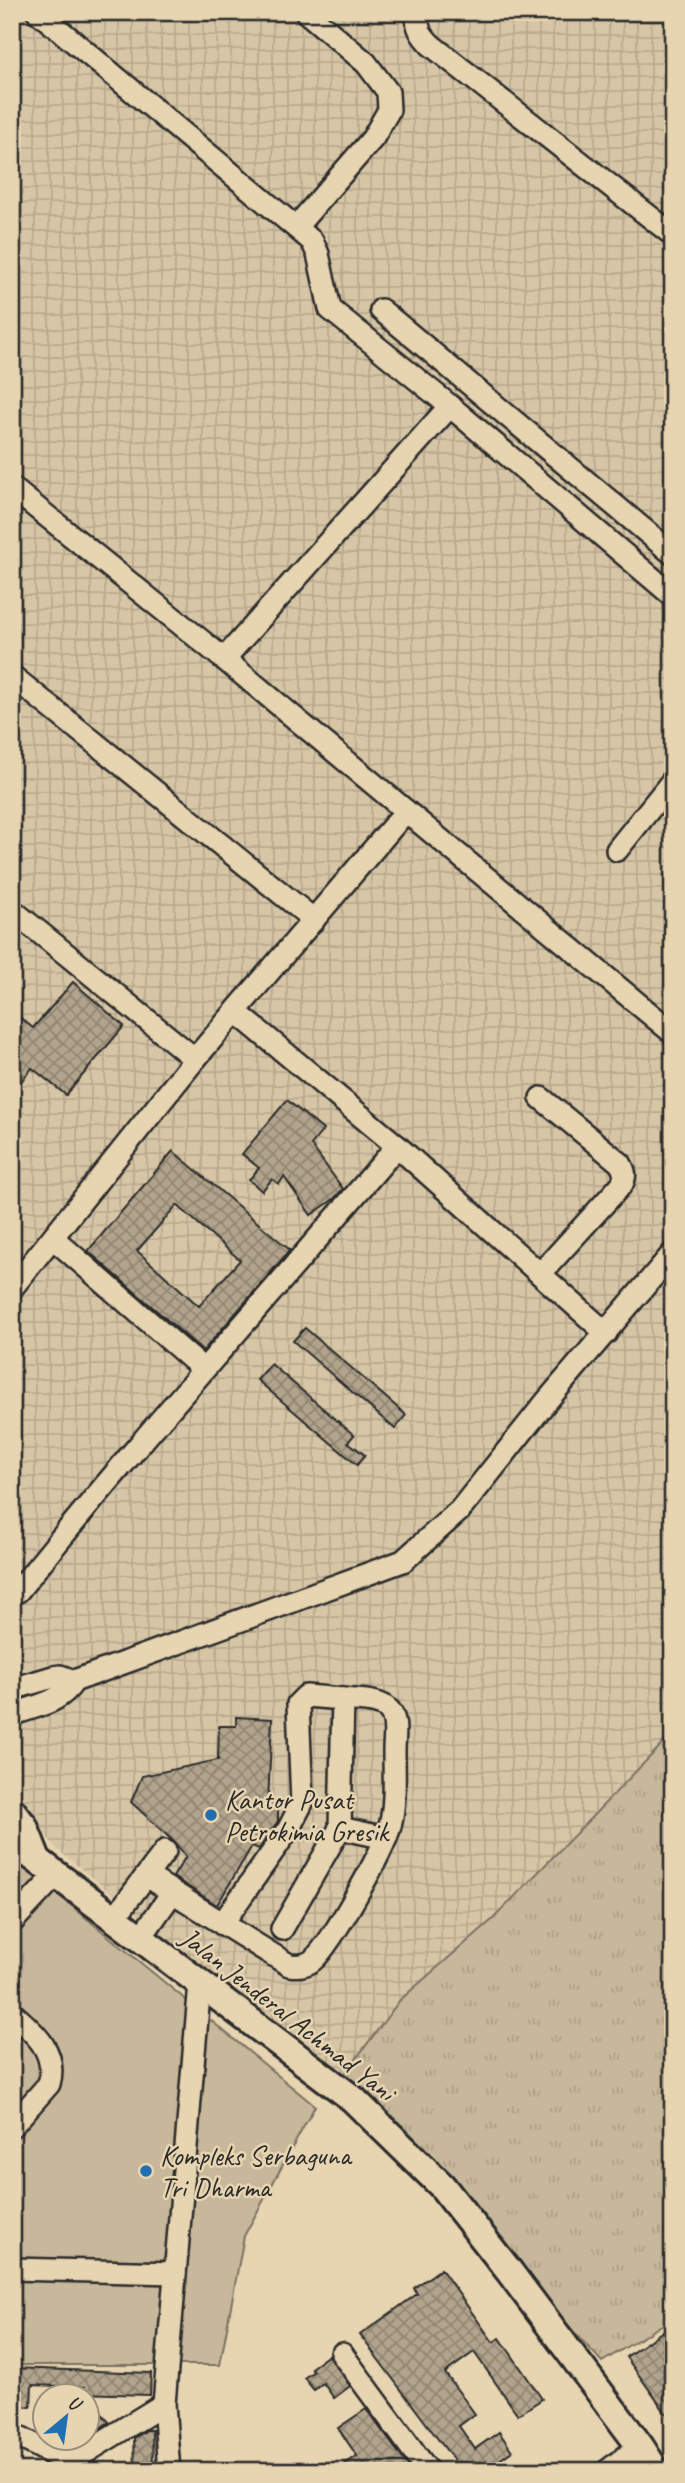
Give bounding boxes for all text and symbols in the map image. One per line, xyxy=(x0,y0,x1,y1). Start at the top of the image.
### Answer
place label: Kantor Pusat Petrokimia Gresik xyxy=(225,1782,391,1849)
marker: Kantor Pusat Petrokimia Gresik xyxy=(203,1807,219,1823)
street label: Jalan Jenderal Achmad Yani xyxy=(172,1918,405,2111)
place label: Kompleks Serbaguna Tri Dharma xyxy=(160,2138,353,2205)
marker: Kompleks Serbaguna Tri Dharma xyxy=(138,2163,154,2179)
north arrow xyxy=(32,2382,102,2452)
text: U xyxy=(64,2390,87,2418)

